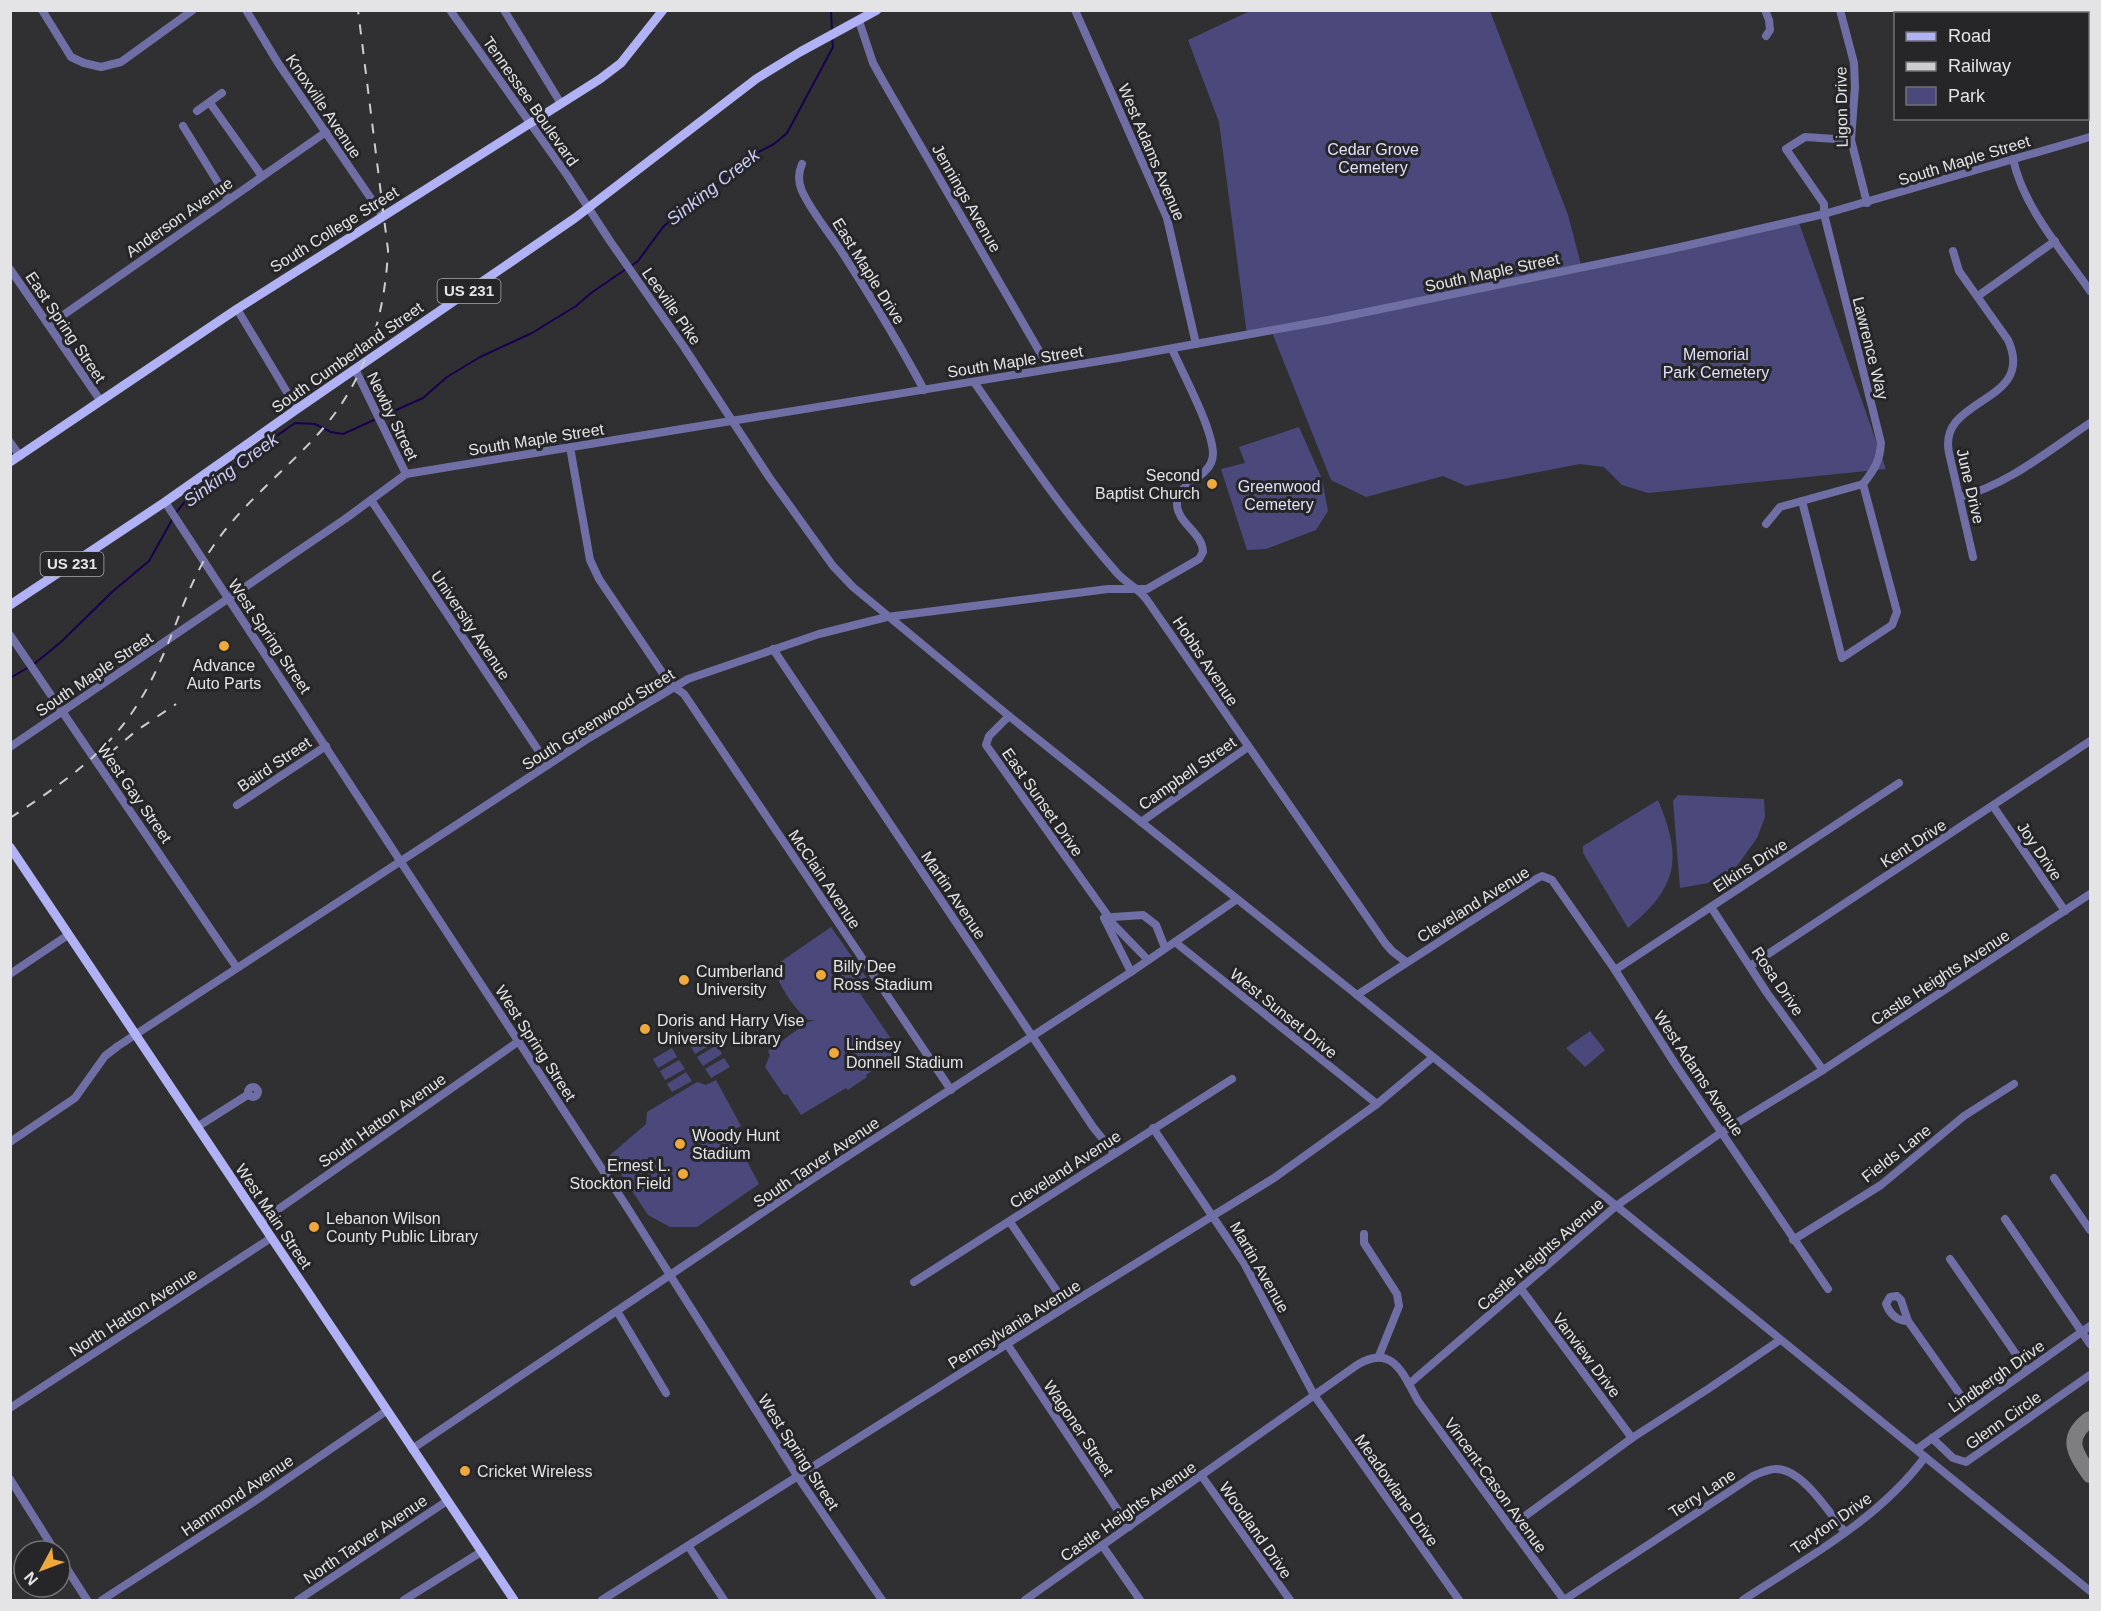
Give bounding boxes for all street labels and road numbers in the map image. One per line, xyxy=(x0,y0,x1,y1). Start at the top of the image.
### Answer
street label: Tennessee Boulevard xyxy=(479,33,582,169)
street label: Knoxville Avenue xyxy=(283,51,365,162)
street label: Ligon Drive xyxy=(1832,66,1851,148)
street label: West Adams Avenue xyxy=(1115,81,1188,223)
street label: South Maple Street xyxy=(1896,132,2033,189)
street label: Jennings Avenue xyxy=(929,141,1004,255)
street label: Anderson Avenue xyxy=(123,174,236,261)
street label: South College Street xyxy=(267,183,402,276)
street label: East Maple Drive xyxy=(829,215,908,328)
street label: South Maple Street xyxy=(1423,250,1561,295)
street label: Leeville Pike xyxy=(639,265,704,348)
street label: East Spring Street xyxy=(22,269,109,386)
road number: US 231 xyxy=(438,279,500,303)
street label: Lawrence Way xyxy=(1850,295,1891,401)
street label: South Cumberland Street xyxy=(268,298,427,416)
street label: South Maple Street xyxy=(946,342,1085,381)
street label: Newby Street xyxy=(364,369,421,464)
street label: South Maple Street xyxy=(467,420,606,459)
street label: June Drive xyxy=(1954,447,1987,525)
road number: US 231 xyxy=(40,552,104,576)
street label: University Avenue xyxy=(428,568,513,683)
street label: West Spring Street xyxy=(225,576,314,697)
street label: Hobbs Avenue xyxy=(1170,614,1242,709)
street label: South Maple Street xyxy=(33,629,156,720)
street label: South Greenwood Street xyxy=(519,665,678,773)
street label: Baird Street xyxy=(235,733,315,795)
street label: Campbell Street xyxy=(1135,733,1240,813)
street label: West Gay Street xyxy=(94,740,175,847)
street label: East Sunset Drive xyxy=(999,745,1086,860)
street label: Kent Drive xyxy=(1877,816,1949,871)
street label: Joy Drive xyxy=(2014,819,2065,884)
street label: McClain Avenue xyxy=(785,827,864,932)
street label: Elkins Drive xyxy=(1710,835,1790,896)
street label: Martin Avenue xyxy=(918,848,989,942)
street label: Cleveland Avenue xyxy=(1414,863,1532,946)
street label: Castle Heights Avenue xyxy=(1868,926,2013,1029)
street label: Rosa Drive xyxy=(1748,944,1807,1019)
street label: West Sunset Drive xyxy=(1227,965,1340,1062)
street label: West Spring Street xyxy=(492,982,579,1105)
street label: West Adams Avenue xyxy=(1650,1008,1747,1139)
street label: South Hatton Avenue xyxy=(316,1070,449,1171)
street label: South Tarver Avenue xyxy=(750,1114,882,1211)
street label: Fields Lane xyxy=(1858,1121,1934,1186)
street label: Cleveland Avenue xyxy=(1007,1127,1124,1212)
street label: West Main Street xyxy=(232,1161,315,1272)
street label: Castle Heights Avenue xyxy=(1474,1195,1607,1314)
street label: Martin Avenue xyxy=(1227,1219,1292,1316)
street label: North Hatton Avenue xyxy=(66,1265,200,1360)
street label: Pennsylvania Avenue xyxy=(945,1277,1084,1372)
street label: Vanview Drive xyxy=(1549,1310,1624,1401)
street label: Lindbergh Drive xyxy=(1945,1337,2048,1416)
street label: Wagoner Street xyxy=(1040,1377,1117,1480)
street label: Glenn Circle xyxy=(1962,1388,2044,1453)
street label: West Spring Street xyxy=(755,1391,842,1514)
street label: Vincent-Cason Avenue xyxy=(1441,1415,1550,1556)
street label: Meadowlane Drive xyxy=(1352,1431,1442,1550)
street label: Hammond Avenue xyxy=(178,1452,297,1539)
street label: Castle Heights Avenue xyxy=(1057,1458,1199,1565)
street label: Terry Lane xyxy=(1666,1466,1739,1521)
street label: Woodland Drive xyxy=(1216,1479,1295,1582)
street label: Taryton Drive xyxy=(1788,1489,1875,1557)
street label: North Tarver Avenue xyxy=(300,1492,430,1587)

